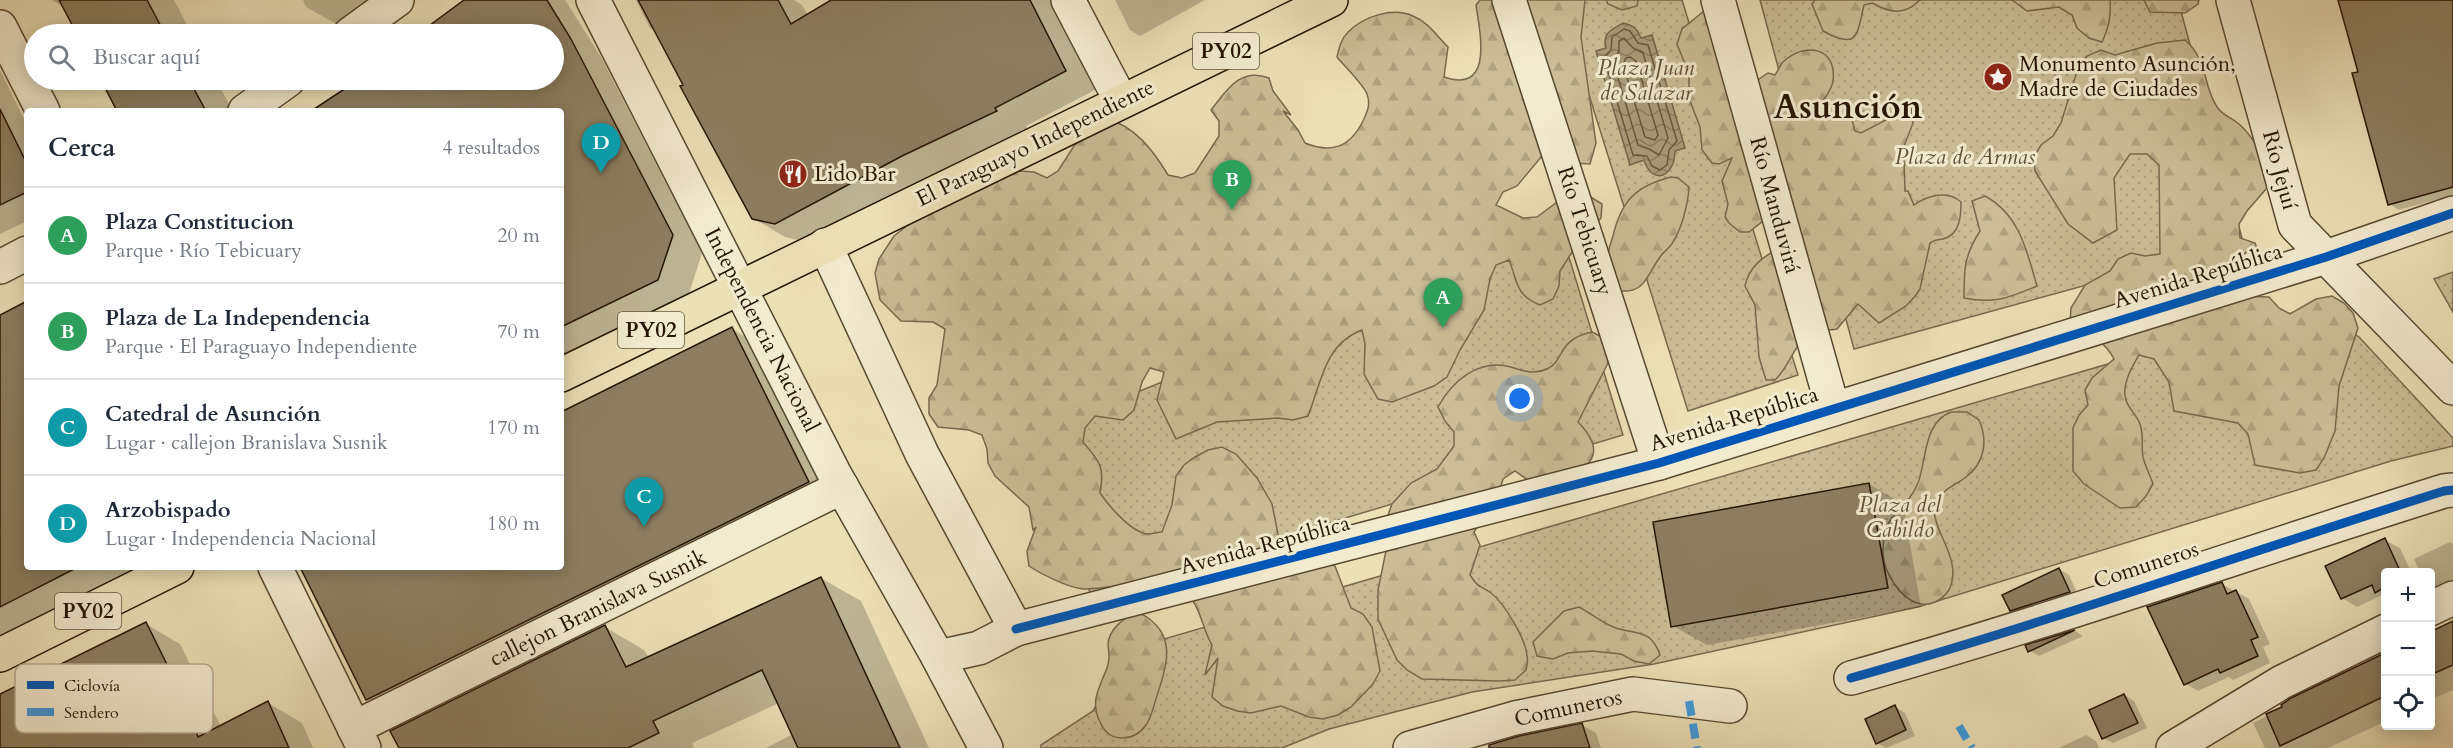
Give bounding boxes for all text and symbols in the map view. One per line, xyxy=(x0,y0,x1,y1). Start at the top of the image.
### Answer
search box xyxy=(24,24,564,90)
road number: PY02 xyxy=(1193,33,1259,69)
icon: search xyxy=(45,41,78,74)
text: Buscar aquí xyxy=(93,42,200,72)
place label: Monumento Asunción, Madre de Ciudades xyxy=(2019,49,2236,104)
park label: Plaza Juan de Salazar xyxy=(1598,53,1694,108)
place icon: Monumento Asunción, Madre de Ciudades xyxy=(1982,61,2014,93)
street label: El Paraguayo Independiente xyxy=(911,72,1159,214)
district label: Asunción xyxy=(1774,84,1923,130)
pin: D xyxy=(582,124,620,173)
street label: Río Jejuí xyxy=(2255,127,2305,213)
text: Cerca xyxy=(48,130,115,165)
street label: Río Manduvirá xyxy=(1742,133,1808,277)
text: 4 resultados xyxy=(442,134,540,161)
park label: Plaza de Armas xyxy=(1895,142,2036,172)
restaurant icon: Lido Bar xyxy=(777,158,809,190)
place label: Lido Bar xyxy=(814,159,896,189)
pin: B xyxy=(1212,160,1252,210)
street label: Río Tebicuary xyxy=(1550,162,1620,300)
text: Plaza Constitucion xyxy=(105,207,294,237)
text: A xyxy=(60,222,75,249)
text: 20 m xyxy=(497,222,540,249)
street label: Independencia Nacional xyxy=(697,223,827,438)
street label: Avenida República xyxy=(2110,236,2286,316)
text: Parque · Río Tebicuary xyxy=(105,237,302,264)
pin: A xyxy=(1424,278,1462,328)
text: Plaza de La Independencia xyxy=(105,303,370,333)
road number: PY02 xyxy=(618,312,684,348)
text: B xyxy=(60,318,75,345)
text: 70 m xyxy=(497,318,540,345)
text: Parque · El Paraguayo Independiente xyxy=(105,333,417,360)
street label: Avenida República xyxy=(1646,379,1822,459)
your location xyxy=(1505,384,1534,413)
text: Catedral de Asunción xyxy=(105,399,321,429)
text: C xyxy=(60,414,75,441)
text: 170 m xyxy=(487,414,540,441)
text: Lugar · callejon Branislava Susnik xyxy=(105,429,388,456)
pin: C xyxy=(624,478,664,527)
park label: Plaza del Cabildo xyxy=(1859,490,1942,545)
text: Arzobispado xyxy=(105,495,231,525)
street label: Avenida República xyxy=(1177,508,1354,582)
text: D xyxy=(59,510,76,537)
text: 180 m xyxy=(487,510,540,537)
text: Lugar · Independencia Nacional xyxy=(105,525,376,552)
street label: Comuneros xyxy=(2089,534,2203,596)
street label: callejon Branislava Susnik xyxy=(484,542,712,674)
map controls xyxy=(2381,568,2435,730)
button: + xyxy=(2381,568,2435,622)
road number: PY02 xyxy=(55,593,121,629)
button: − xyxy=(2381,622,2435,676)
legend xyxy=(15,664,213,733)
text: Ciclovía xyxy=(64,675,120,697)
button: locate xyxy=(2381,676,2435,730)
street label: Comuneros xyxy=(1511,682,1625,734)
text: Sendero xyxy=(64,702,119,724)

